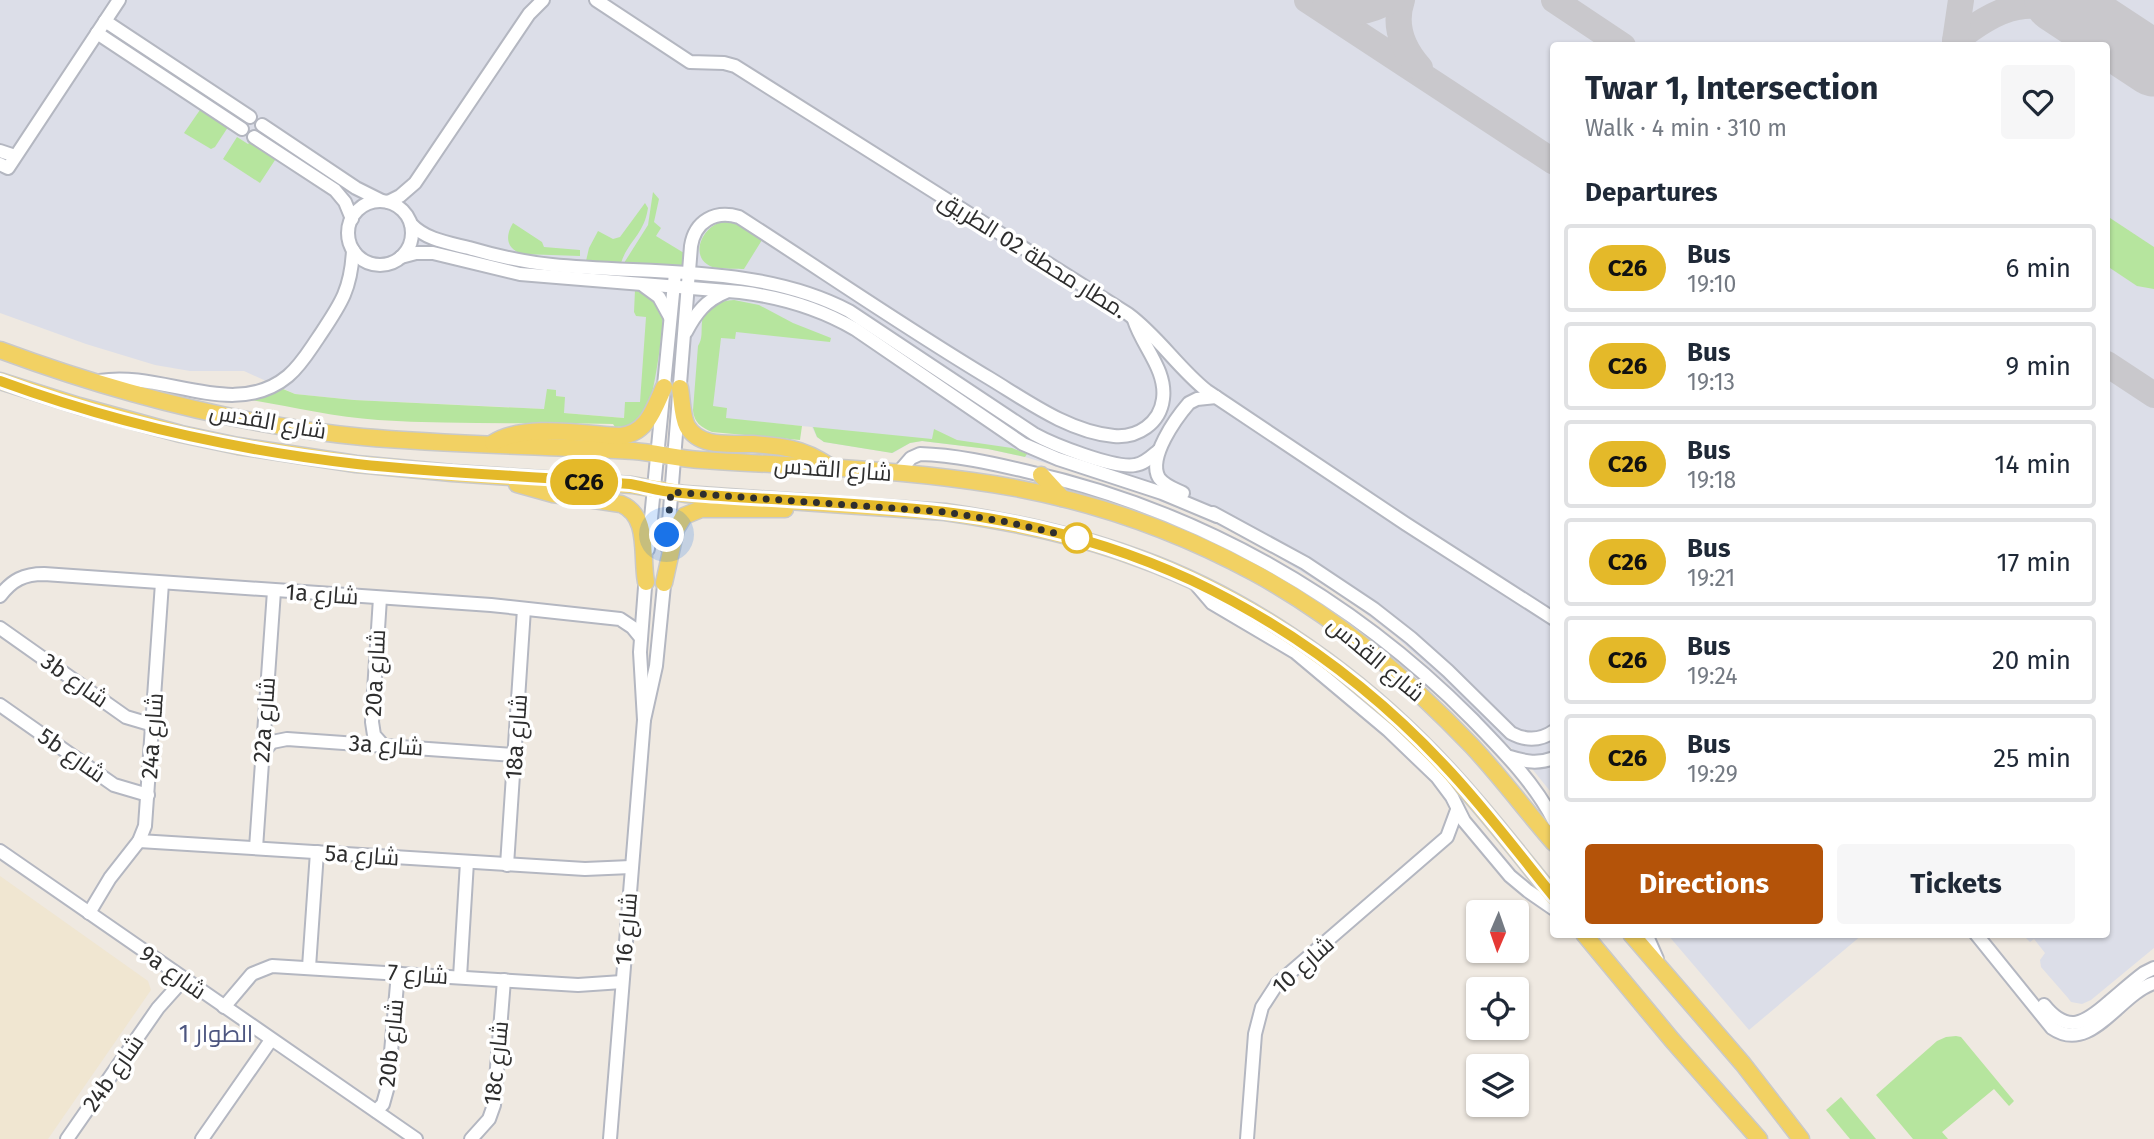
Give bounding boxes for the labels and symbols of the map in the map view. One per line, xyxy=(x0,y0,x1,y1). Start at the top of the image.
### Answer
street label: مطار محطة 02 الطريق. xyxy=(934,186,1132,324)
street label: شارع القدس xyxy=(207,397,329,447)
street label: شارع القدس xyxy=(773,451,893,489)
line badge: C26 xyxy=(544,459,624,505)
your location xyxy=(649,517,684,552)
unlabelled marker xyxy=(1062,523,1092,553)
street label: 1a شارع xyxy=(284,577,359,613)
street label: شارع القدس xyxy=(1321,610,1430,709)
street label: 20a شارع xyxy=(359,629,393,717)
street label: 3b شارع xyxy=(35,647,114,715)
street label: 22a شارع xyxy=(247,676,283,764)
street label: 24a شارع xyxy=(135,692,171,780)
street label: 18a شارع xyxy=(499,693,535,781)
street label: 5b شارع xyxy=(32,722,111,790)
street label: 3a شارع xyxy=(348,728,424,764)
street label: 5a شارع xyxy=(324,838,400,874)
street label: شارع 16 xyxy=(609,891,645,967)
north arrow xyxy=(1466,900,1530,962)
street label: شارع 10 xyxy=(1266,930,1341,1001)
street label: 9a شارع xyxy=(133,939,212,1007)
street label: شارع 7 xyxy=(387,958,449,992)
street label: 20b شارع xyxy=(372,998,412,1089)
district label: الطوار 1 xyxy=(179,1020,253,1048)
street label: 18c شارع xyxy=(478,1020,516,1107)
street label: 24b شارع xyxy=(76,1029,151,1118)

